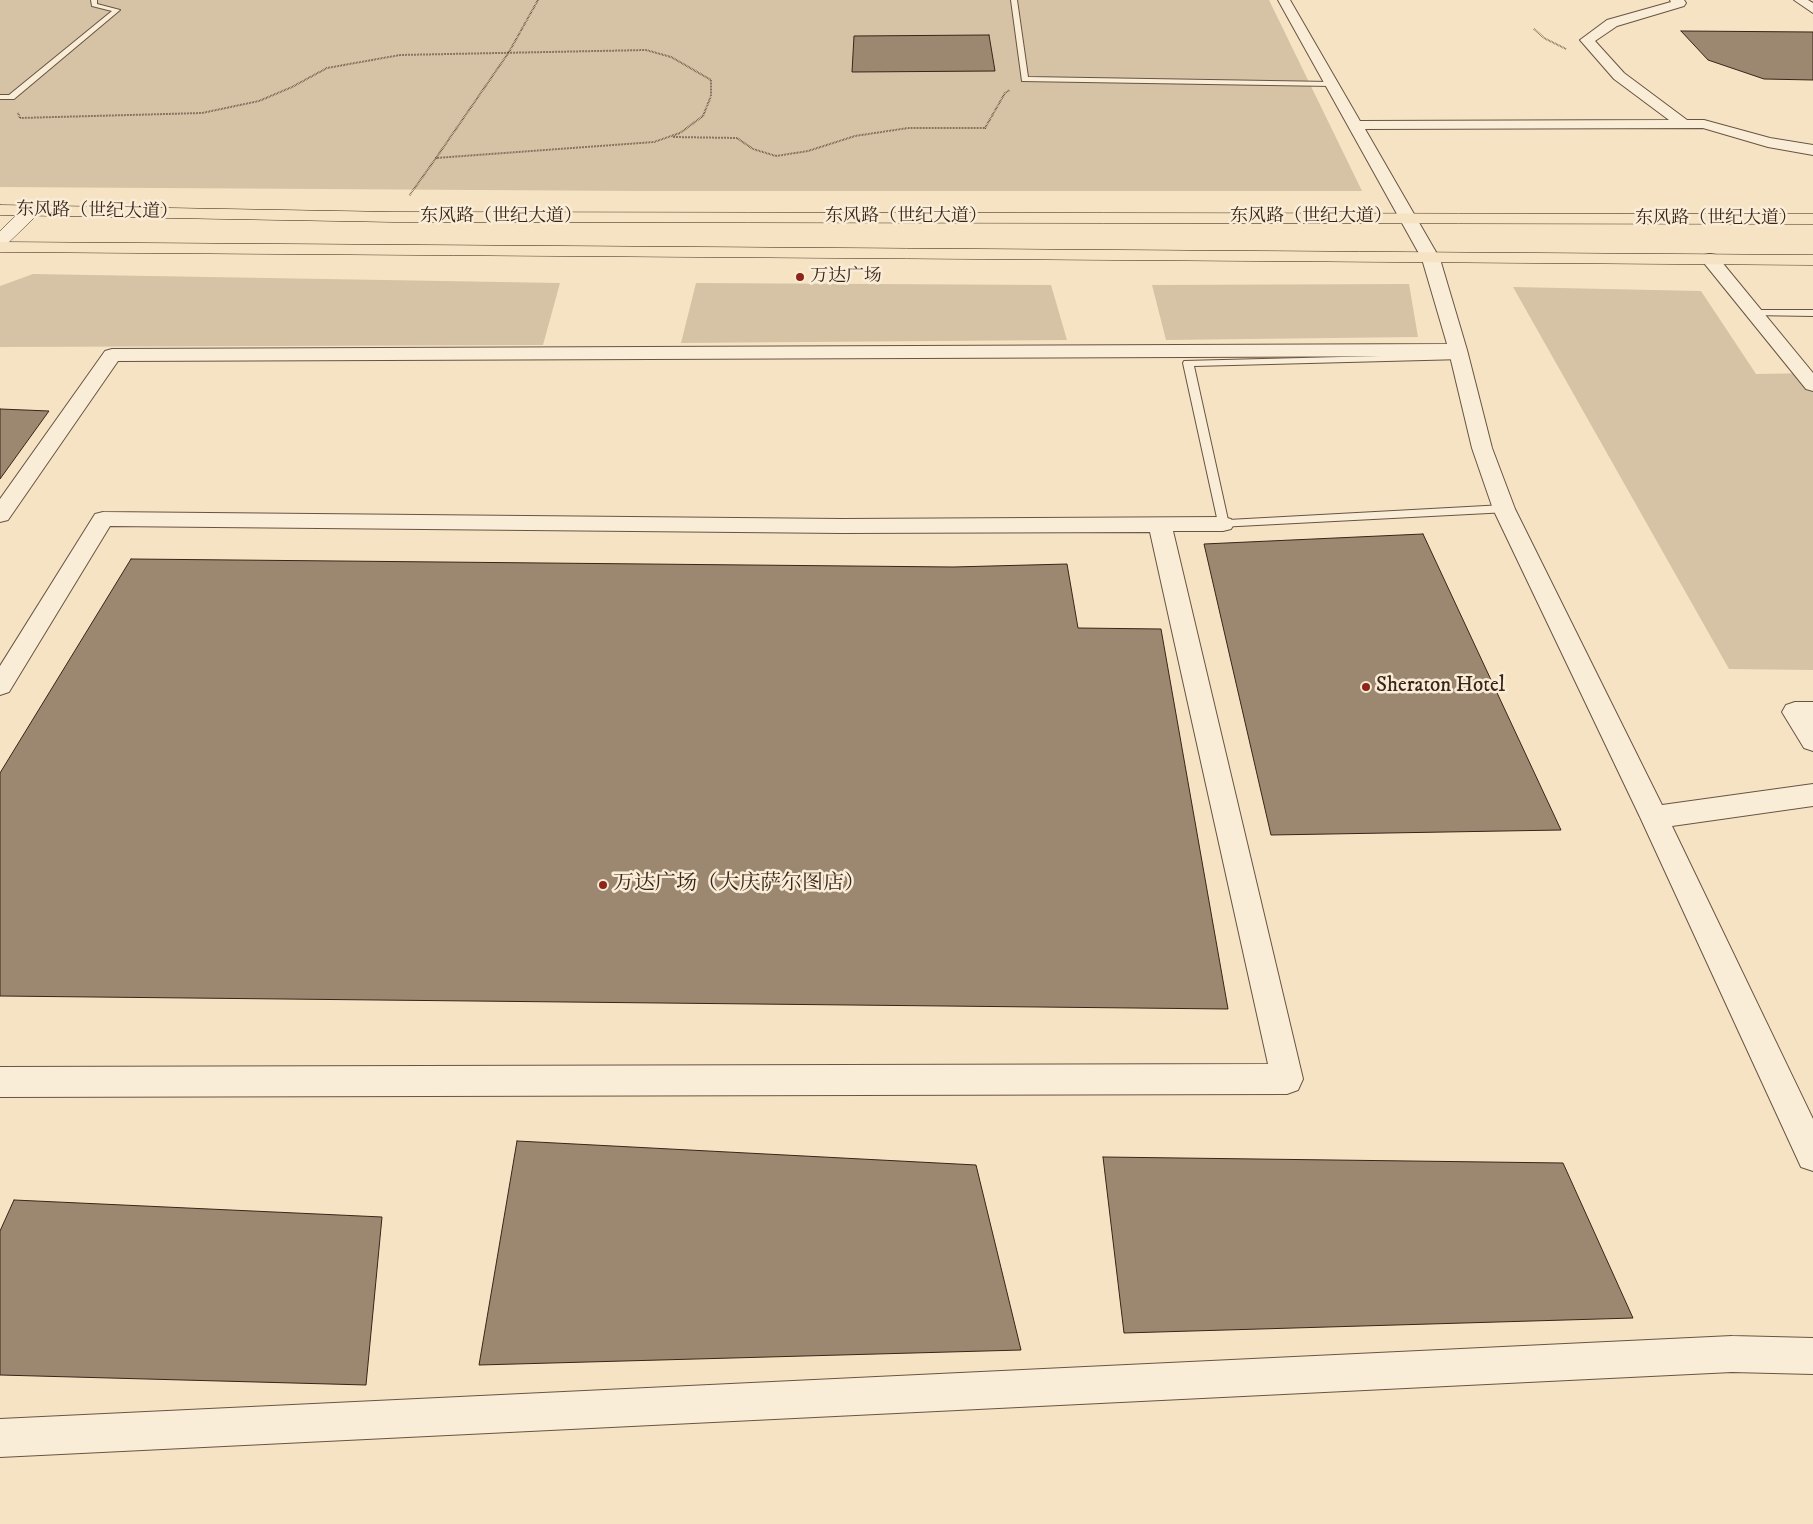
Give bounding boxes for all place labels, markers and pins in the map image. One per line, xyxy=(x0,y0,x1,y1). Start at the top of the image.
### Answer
place label: 万达广场 xyxy=(810,266,882,288)
marker: 万达广场 xyxy=(794,271,806,283)
place label: Sheraton Hotel xyxy=(1376,674,1505,700)
marker: Sheraton Hotel xyxy=(1360,681,1372,693)
place label: 万达广场（大庆萨尔图店） xyxy=(613,872,865,898)
marker: 万达广场（大庆萨尔图店） xyxy=(597,879,609,891)

